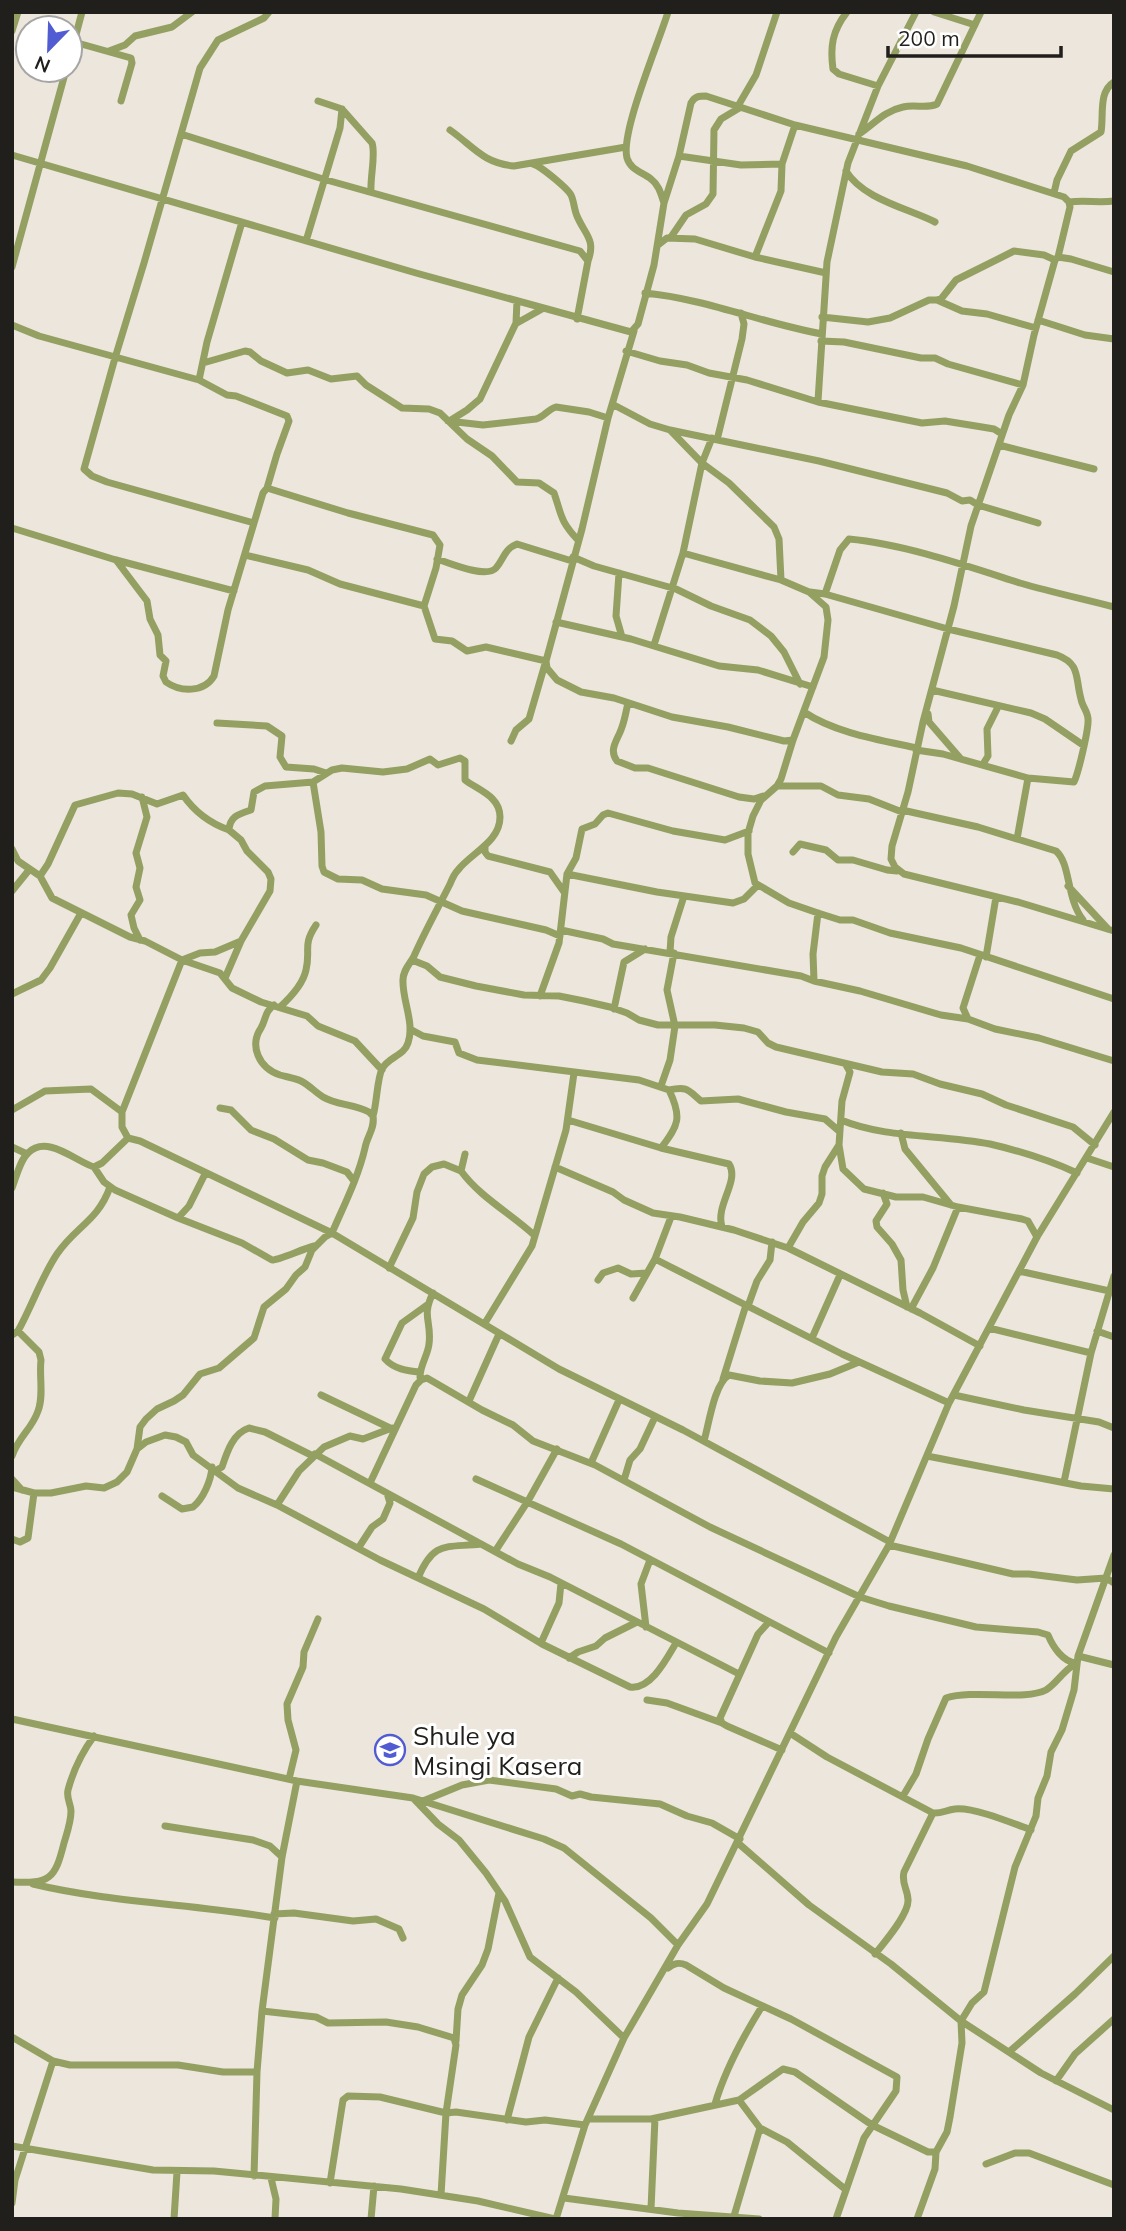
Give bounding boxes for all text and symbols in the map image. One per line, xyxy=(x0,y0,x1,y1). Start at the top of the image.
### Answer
north arrow xyxy=(14,14,84,84)
scale bar xyxy=(888,14,1061,58)
text: 200 m xyxy=(898,25,960,51)
text: N xyxy=(31,51,54,78)
place label: Shule ya Msingi Kasera xyxy=(413,1719,582,1782)
school or university icon: Shule ya Msingi Kasera xyxy=(373,1733,407,1767)

